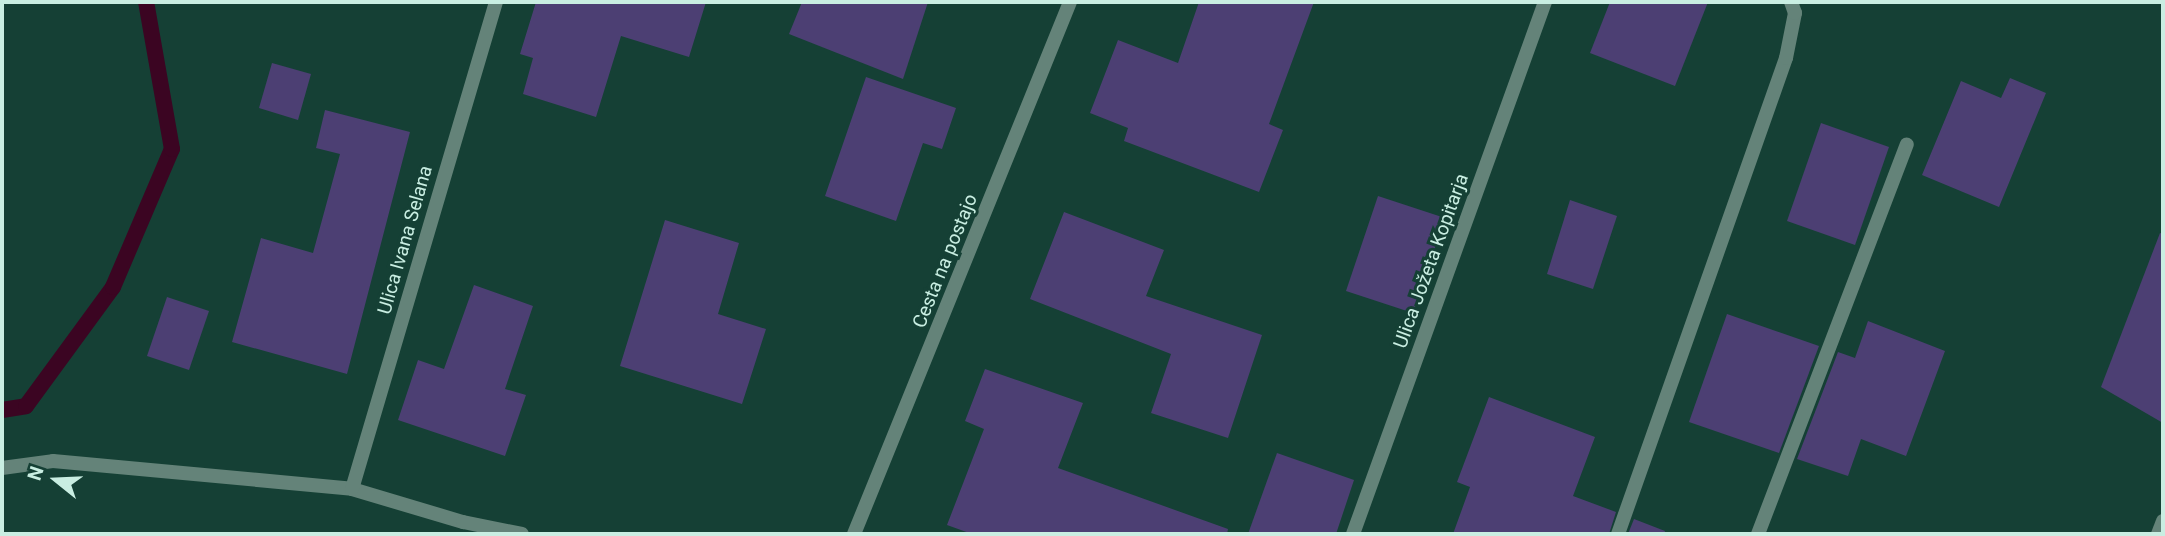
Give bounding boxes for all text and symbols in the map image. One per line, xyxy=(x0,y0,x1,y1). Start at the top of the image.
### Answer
street label: Ulica Ivana Selana xyxy=(373,163,437,317)
street label: Ulica Jožeta Kopitarja xyxy=(1389,171,1473,351)
street label: Cesta na postajo xyxy=(908,191,982,331)
north arrow xyxy=(21,445,91,515)
text: N xyxy=(23,463,49,483)

